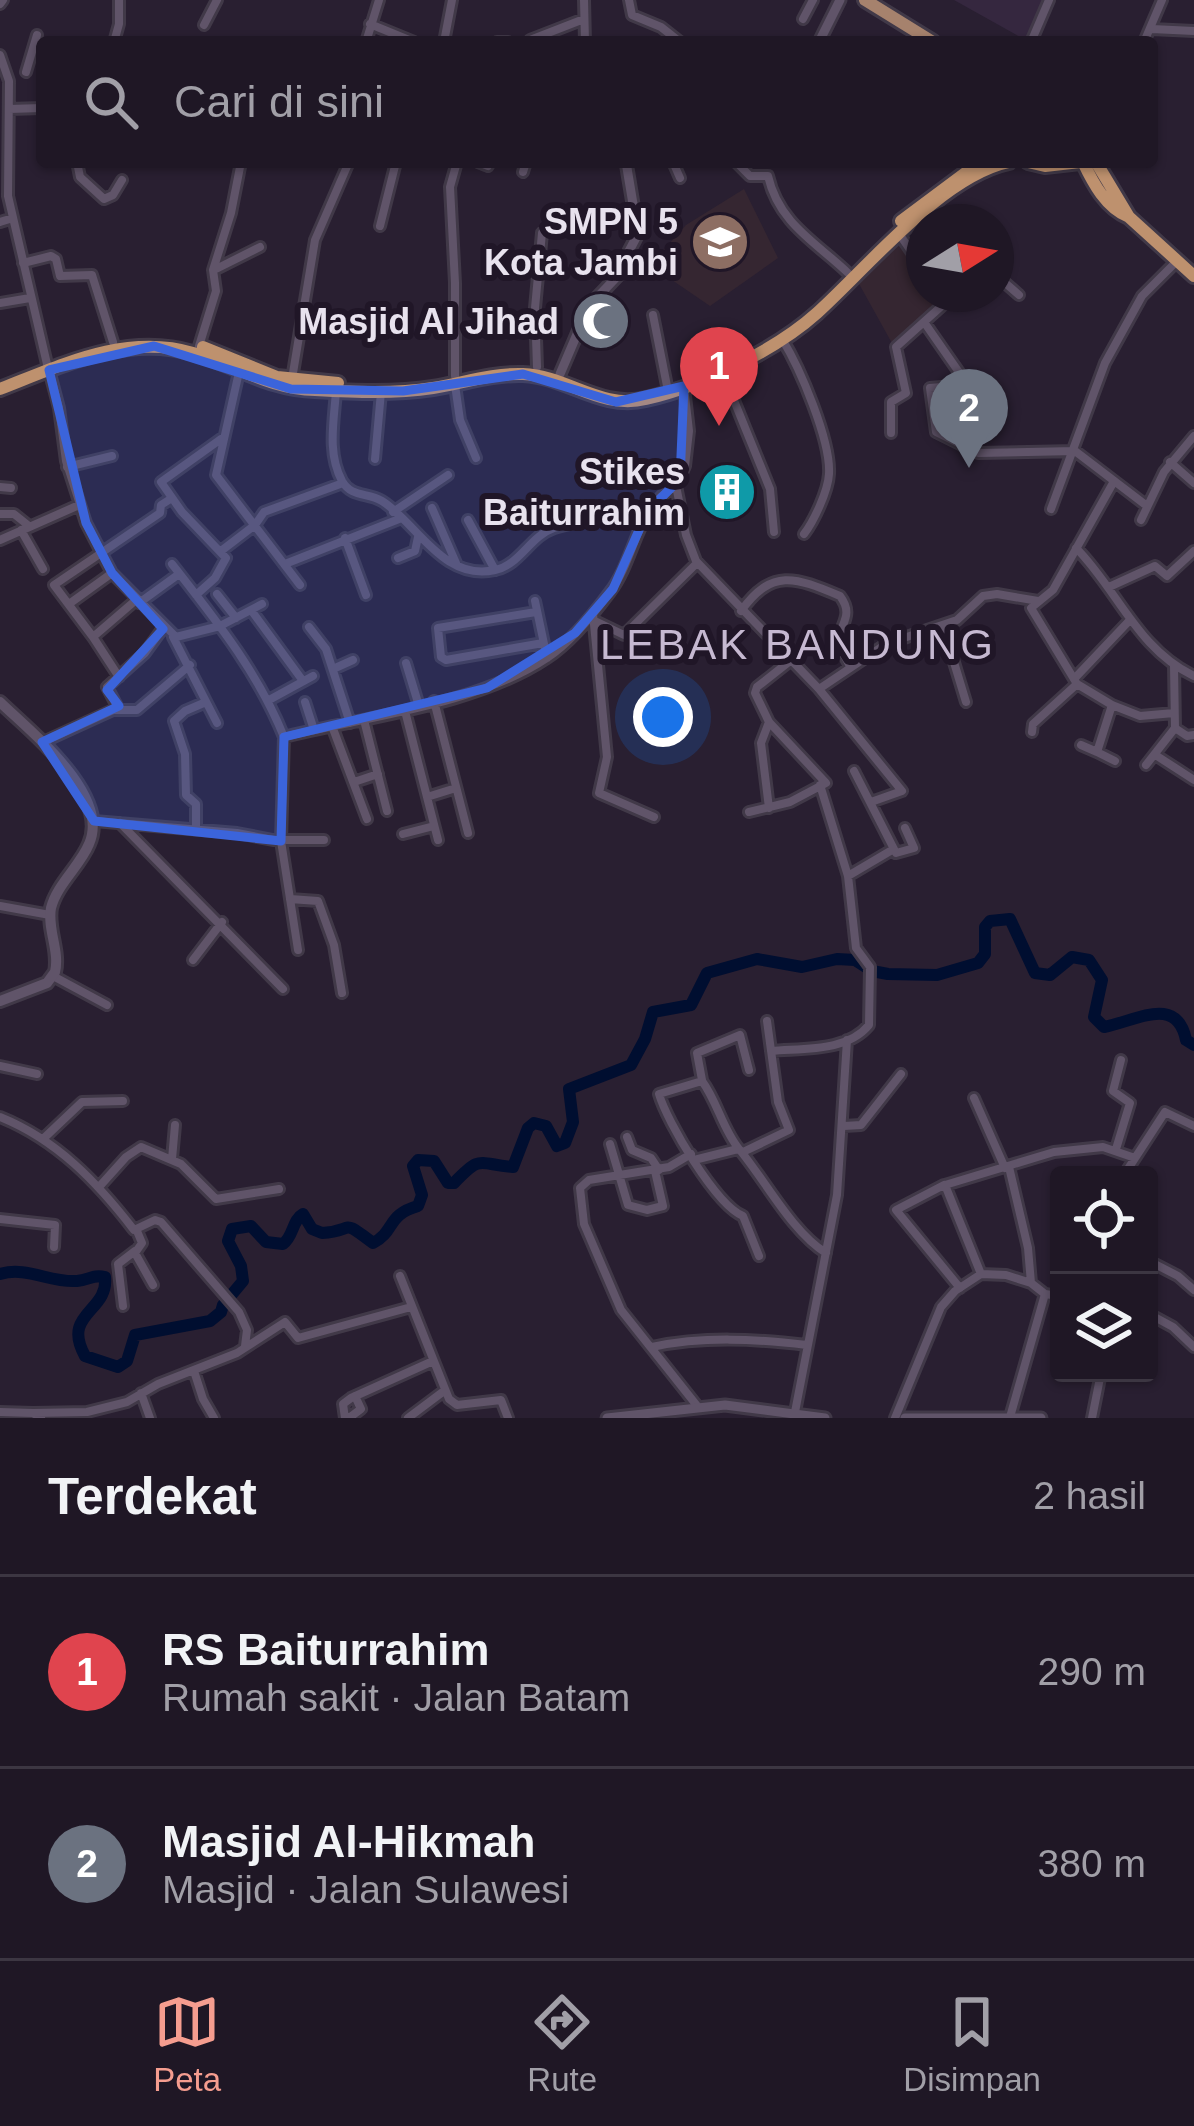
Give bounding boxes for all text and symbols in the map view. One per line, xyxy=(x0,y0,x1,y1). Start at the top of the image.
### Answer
search box xyxy=(36,36,1158,168)
icon: search xyxy=(78,69,144,135)
text: Cari di sini xyxy=(174,76,384,127)
place label: SMPN 5 Kota Jambi xyxy=(484,201,678,283)
north arrow xyxy=(906,204,1014,312)
school or university icon: SMPN 5 Kota Jambi xyxy=(689,211,751,273)
mosque icon: Masjid Al Jihad xyxy=(570,290,632,352)
place label: Masjid Al Jihad xyxy=(298,301,559,342)
pin: 1 xyxy=(680,327,758,426)
pin: 2 xyxy=(930,369,1008,468)
place label: Stikes Baiturrahim xyxy=(483,451,685,533)
building icon: Stikes Baiturrahim xyxy=(696,461,758,523)
district label: LEBAK BANDUNG xyxy=(600,621,996,668)
your location xyxy=(633,687,693,747)
map controls xyxy=(1050,1166,1158,1382)
button: locate xyxy=(1050,1166,1158,1274)
button: layers xyxy=(1050,1274,1158,1382)
text: Terdekat xyxy=(48,1468,257,1525)
text: 2 hasil xyxy=(1033,1474,1146,1517)
text: RS Baiturrahim xyxy=(162,1624,490,1675)
text: 1 xyxy=(76,1650,98,1693)
text: 290 m xyxy=(1038,1650,1146,1693)
text: Rumah sakit · Jalan Batam xyxy=(162,1676,630,1719)
text: Masjid Al-Hikmah xyxy=(162,1816,535,1867)
text: 2 xyxy=(76,1842,98,1885)
text: 380 m xyxy=(1038,1842,1146,1885)
text: Masjid · Jalan Sulawesi xyxy=(162,1868,570,1911)
tab: Peta xyxy=(153,1989,221,2099)
tab: Rute xyxy=(527,1989,597,2099)
tab: Disimpan xyxy=(903,1989,1041,2099)

